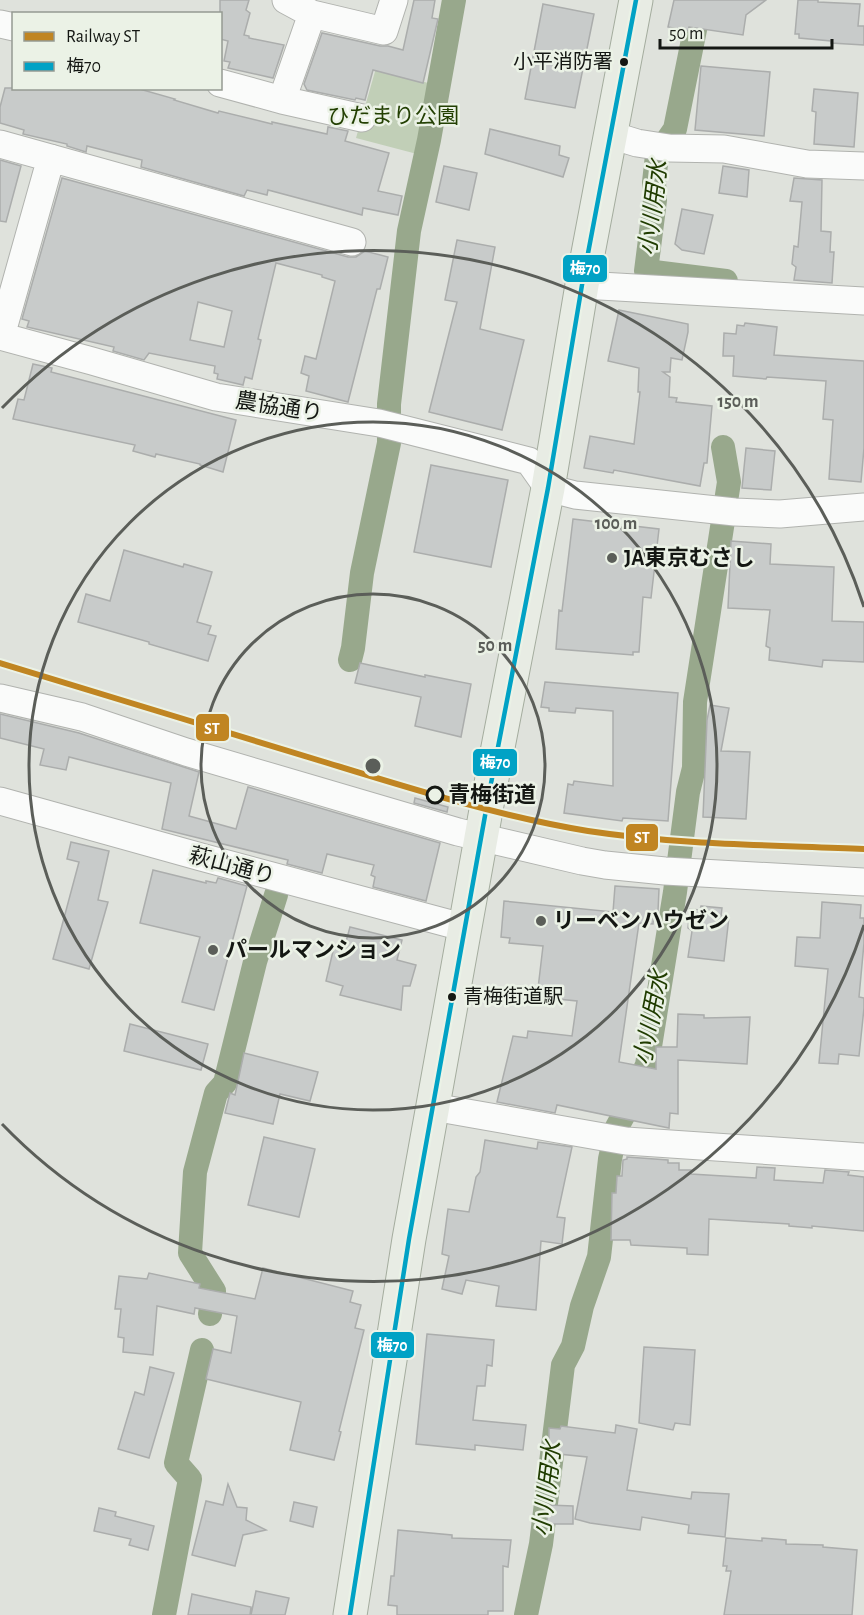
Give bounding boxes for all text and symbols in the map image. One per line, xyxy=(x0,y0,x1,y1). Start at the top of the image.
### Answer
legend xyxy=(12,12,222,90)
scale bar xyxy=(660,12,832,50)
text: 50 m xyxy=(669,25,703,43)
text: Railway ST xyxy=(66,28,141,46)
place label: 小平消防署 xyxy=(513,51,613,72)
text: 梅70 xyxy=(66,56,101,76)
marker: 小平消防署 xyxy=(618,56,630,68)
park label: ひだまり公園 xyxy=(327,105,459,127)
water label: 小川用水 xyxy=(634,156,672,257)
line badge: 梅70 xyxy=(562,254,608,283)
text: 梅70 xyxy=(569,260,601,277)
street label: 農協通り xyxy=(234,388,324,425)
text: 150 m xyxy=(718,393,758,411)
text: 100 m xyxy=(595,515,637,533)
place label: JA東京むさし xyxy=(624,546,755,569)
marker: JA東京むさし xyxy=(605,551,619,565)
text: 50 m xyxy=(478,637,512,655)
line badge: ST xyxy=(195,713,230,742)
text: ST xyxy=(204,721,220,737)
line badge: 梅70 xyxy=(472,748,518,777)
text: 梅70 xyxy=(479,754,511,771)
centre of rings xyxy=(363,756,383,776)
place label: 青梅街道 xyxy=(448,783,536,806)
marker: 青梅街道 xyxy=(426,786,444,804)
line badge: ST xyxy=(625,823,659,852)
text: ST xyxy=(634,830,650,846)
street label: 萩山通り xyxy=(187,843,278,888)
place label: リーベンハウゼン xyxy=(553,908,729,932)
marker: リーベンハウゼン xyxy=(534,914,548,928)
place label: パールマンション xyxy=(225,938,401,961)
marker: パールマンション xyxy=(206,943,220,957)
water label: 小川用水 xyxy=(629,965,674,1067)
place label: 青梅街道駅 xyxy=(463,986,563,1007)
marker: 青梅街道駅 xyxy=(446,991,458,1003)
line badge: 梅70 xyxy=(370,1331,415,1359)
text: 梅70 xyxy=(376,1337,408,1354)
water label: 小川用水 xyxy=(528,1437,566,1538)

